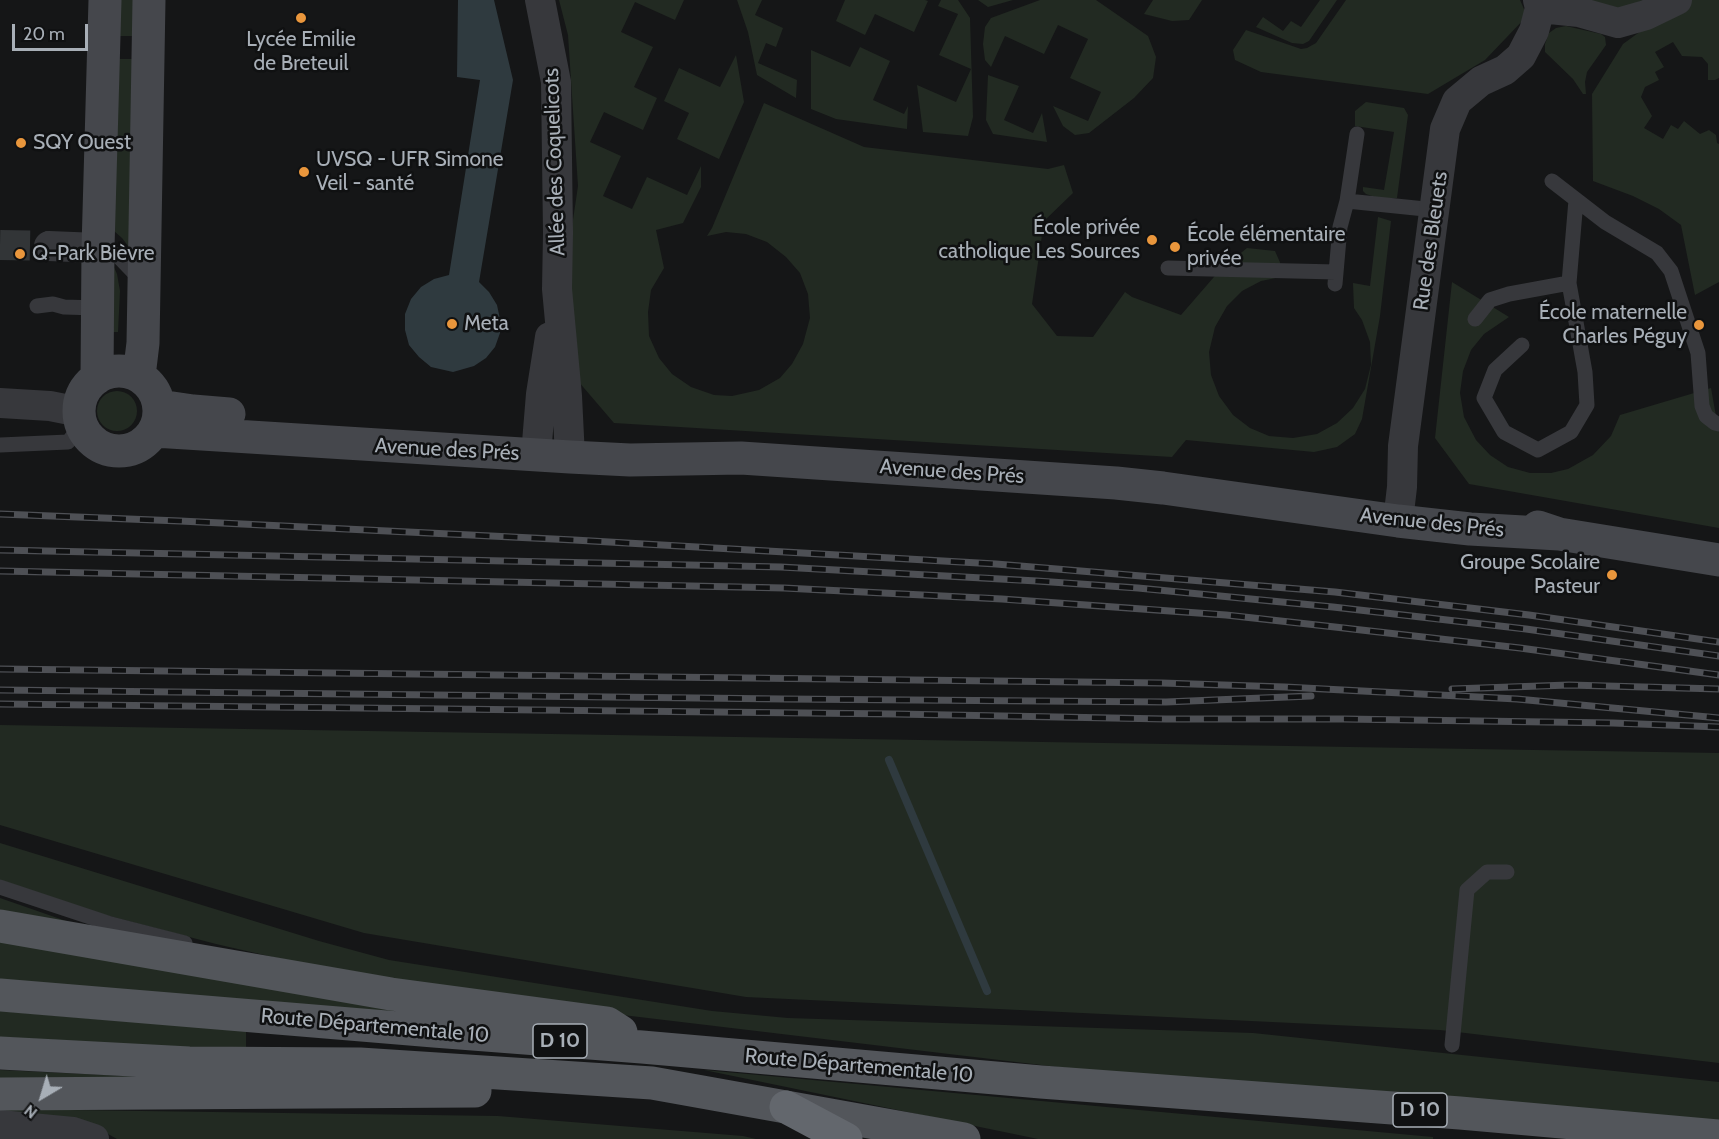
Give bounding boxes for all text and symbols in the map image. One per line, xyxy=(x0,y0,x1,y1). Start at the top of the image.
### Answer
marker: Lycée Emilie de Breteuil xyxy=(294,11,308,25)
scale bar xyxy=(15,12,92,50)
text: 20 m xyxy=(23,23,65,45)
place label: Lycée Emilie de Breteuil xyxy=(246,27,356,77)
street label: Allée des Coquelicots xyxy=(539,67,571,257)
place label: SQY Ouest xyxy=(33,130,131,156)
marker: SQY Ouest xyxy=(14,136,28,150)
place label: UVSQ - UFR Simone Veil - santé xyxy=(316,147,503,197)
marker: UVSQ - UFR Simone Veil - santé xyxy=(297,165,311,179)
street label: Rue des Bleuets xyxy=(1409,170,1453,312)
place label: École privée catholique Les Sources xyxy=(939,215,1140,265)
place label: École élémentaire privée xyxy=(1187,222,1345,272)
marker: École privée catholique Les Sources xyxy=(1145,233,1159,247)
marker: École élémentaire privée xyxy=(1168,240,1182,254)
place label: Q-Park Bièvre xyxy=(32,241,155,267)
marker: Q-Park Bièvre xyxy=(13,247,27,261)
place label: École maternelle Charles Péguy xyxy=(1539,300,1687,350)
place label: Meta xyxy=(464,311,509,337)
marker: Meta xyxy=(445,317,459,331)
marker: École maternelle Charles Péguy xyxy=(1692,318,1706,332)
street label: Avenue des Prés xyxy=(374,434,520,466)
street label: Avenue des Prés xyxy=(879,454,1025,490)
street label: Avenue des Prés xyxy=(1359,503,1505,543)
place label: Groupe Scolaire Pasteur xyxy=(1460,550,1600,600)
marker: Groupe Scolaire Pasteur xyxy=(1605,568,1619,582)
street label: Route Départementale 10 xyxy=(260,1003,490,1049)
road number: D 10 xyxy=(533,1024,587,1058)
street label: Route Départementale 10 xyxy=(744,1043,974,1089)
north arrow xyxy=(12,1067,72,1127)
road number: D 10 xyxy=(1393,1093,1447,1127)
text: N xyxy=(20,1101,41,1123)

